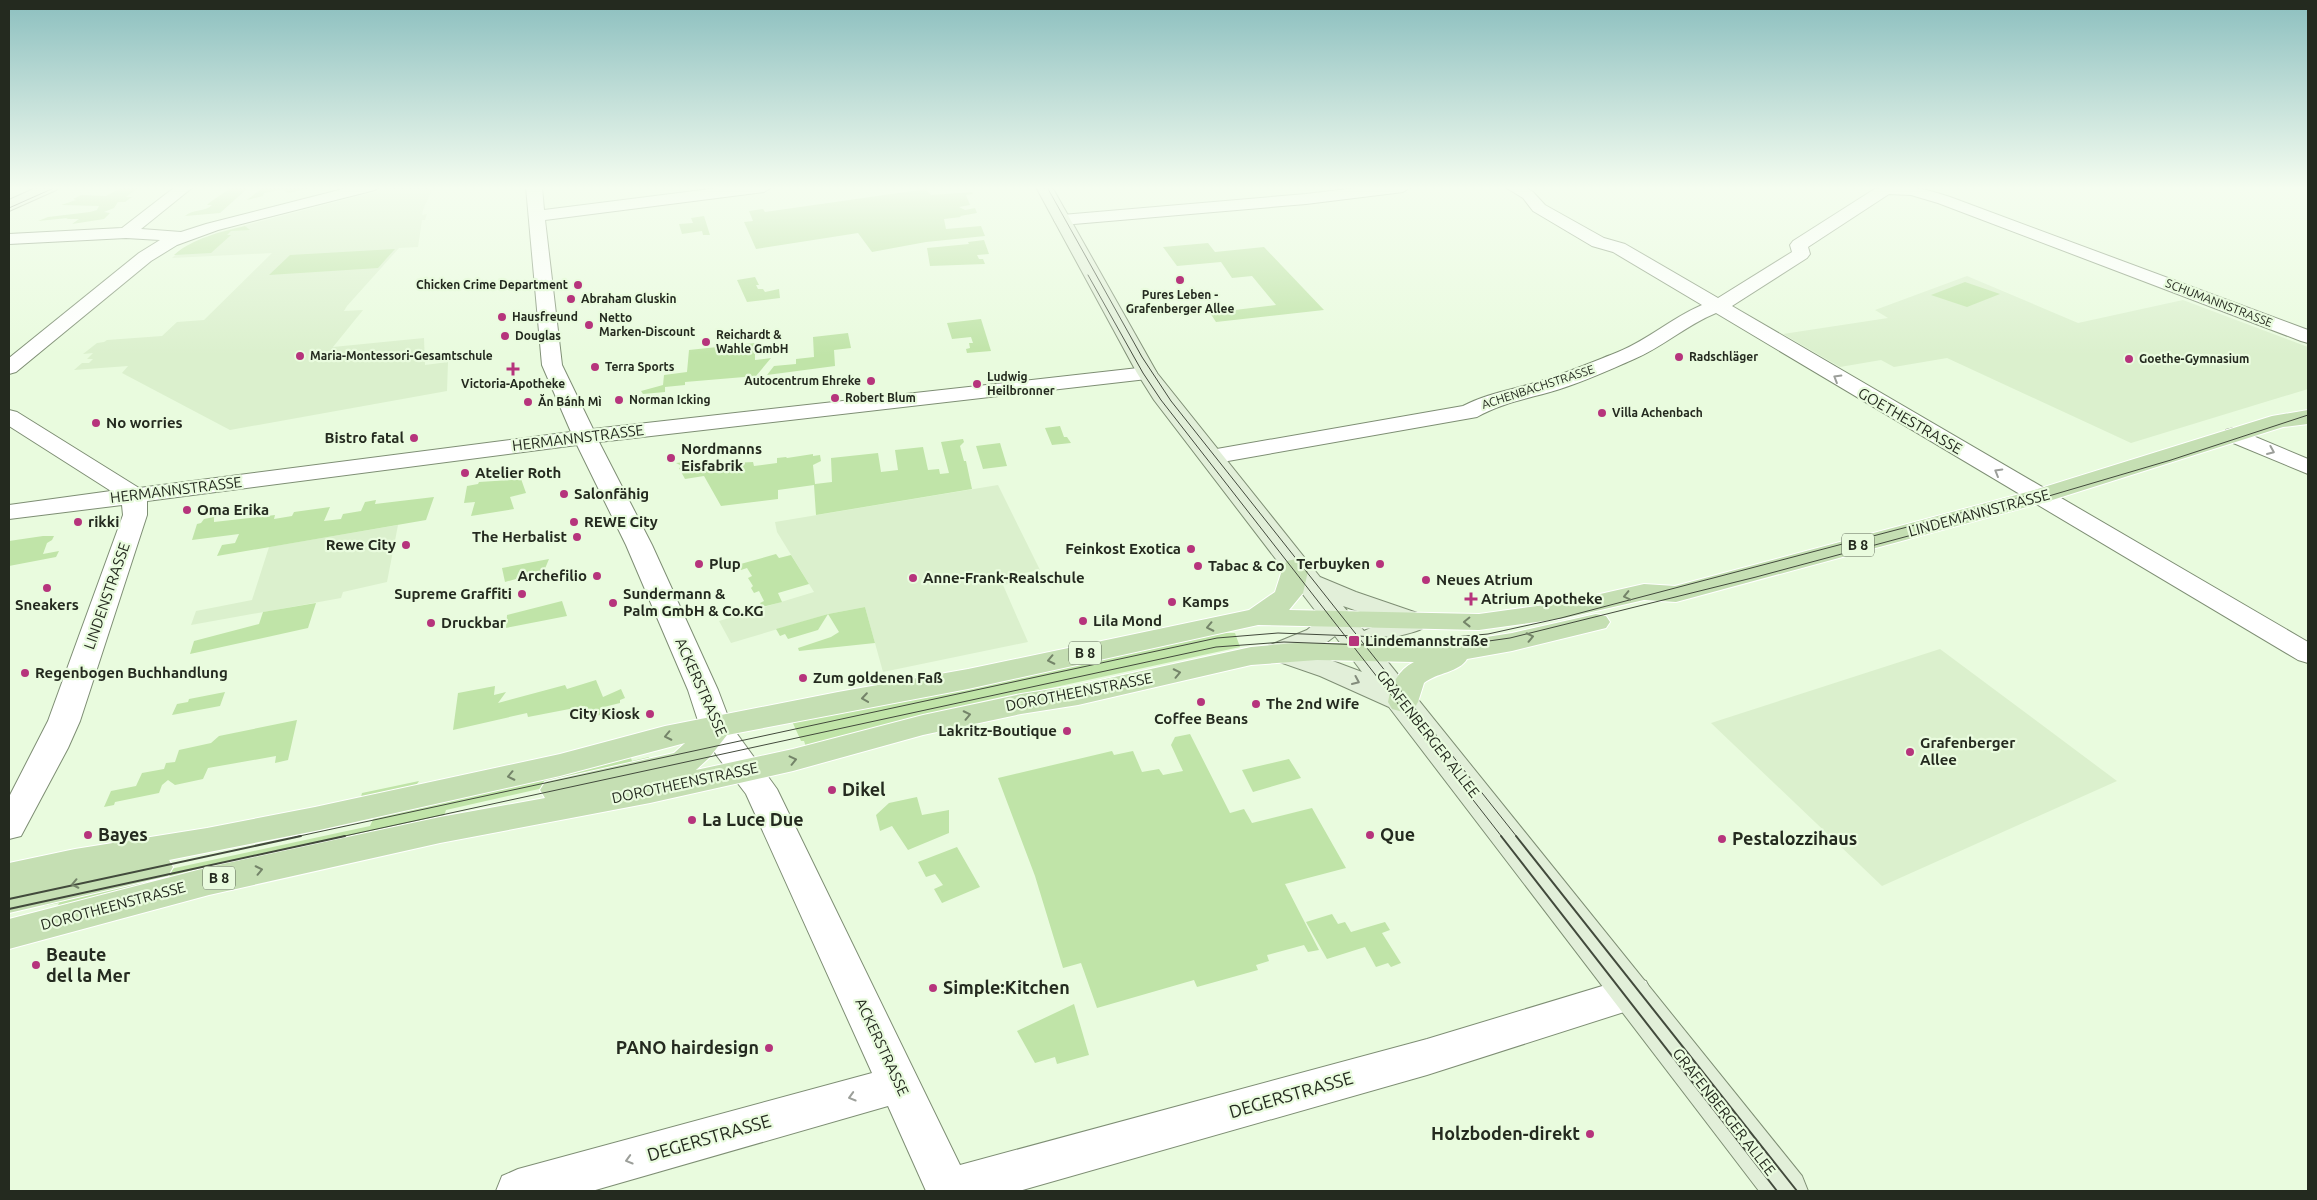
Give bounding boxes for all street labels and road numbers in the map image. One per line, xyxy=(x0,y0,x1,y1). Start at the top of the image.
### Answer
street label: SCHUMANNSTRASSE xyxy=(2164,276,2275,329)
street label: ACHENBACHSTRASSE xyxy=(1480,362,1596,411)
street label: GOETHESTRASSE xyxy=(1855,384,1965,457)
street label: HERMANNSTRASSE xyxy=(511,421,645,454)
street label: HERMANNSTRASSE xyxy=(109,473,243,506)
street label: LINDEMANNSTRASSE xyxy=(1906,485,2051,540)
road number: B 8 xyxy=(1842,534,1874,556)
street label: LINDENSTRASSE xyxy=(80,540,133,652)
street label: ACKERSTRASSE xyxy=(672,635,731,739)
road number: B 8 xyxy=(1069,641,1101,664)
street label: GRAFENBERGER ALLEE xyxy=(1373,667,1483,801)
street label: DOROTHEENSTRASSE xyxy=(1004,669,1154,714)
street label: DOROTHEENSTRASSE xyxy=(610,759,760,806)
road number: B 8 xyxy=(203,866,235,890)
street label: DOROTHEENSTRASSE xyxy=(39,878,187,933)
street label: ACKERSTRASSE xyxy=(852,995,913,1098)
street label: GRAFENBERGER ALLEE xyxy=(1669,1045,1779,1179)
street label: DEGERSTRASSE xyxy=(1226,1067,1355,1121)
street label: DEGERSTRASSE xyxy=(644,1110,773,1164)

